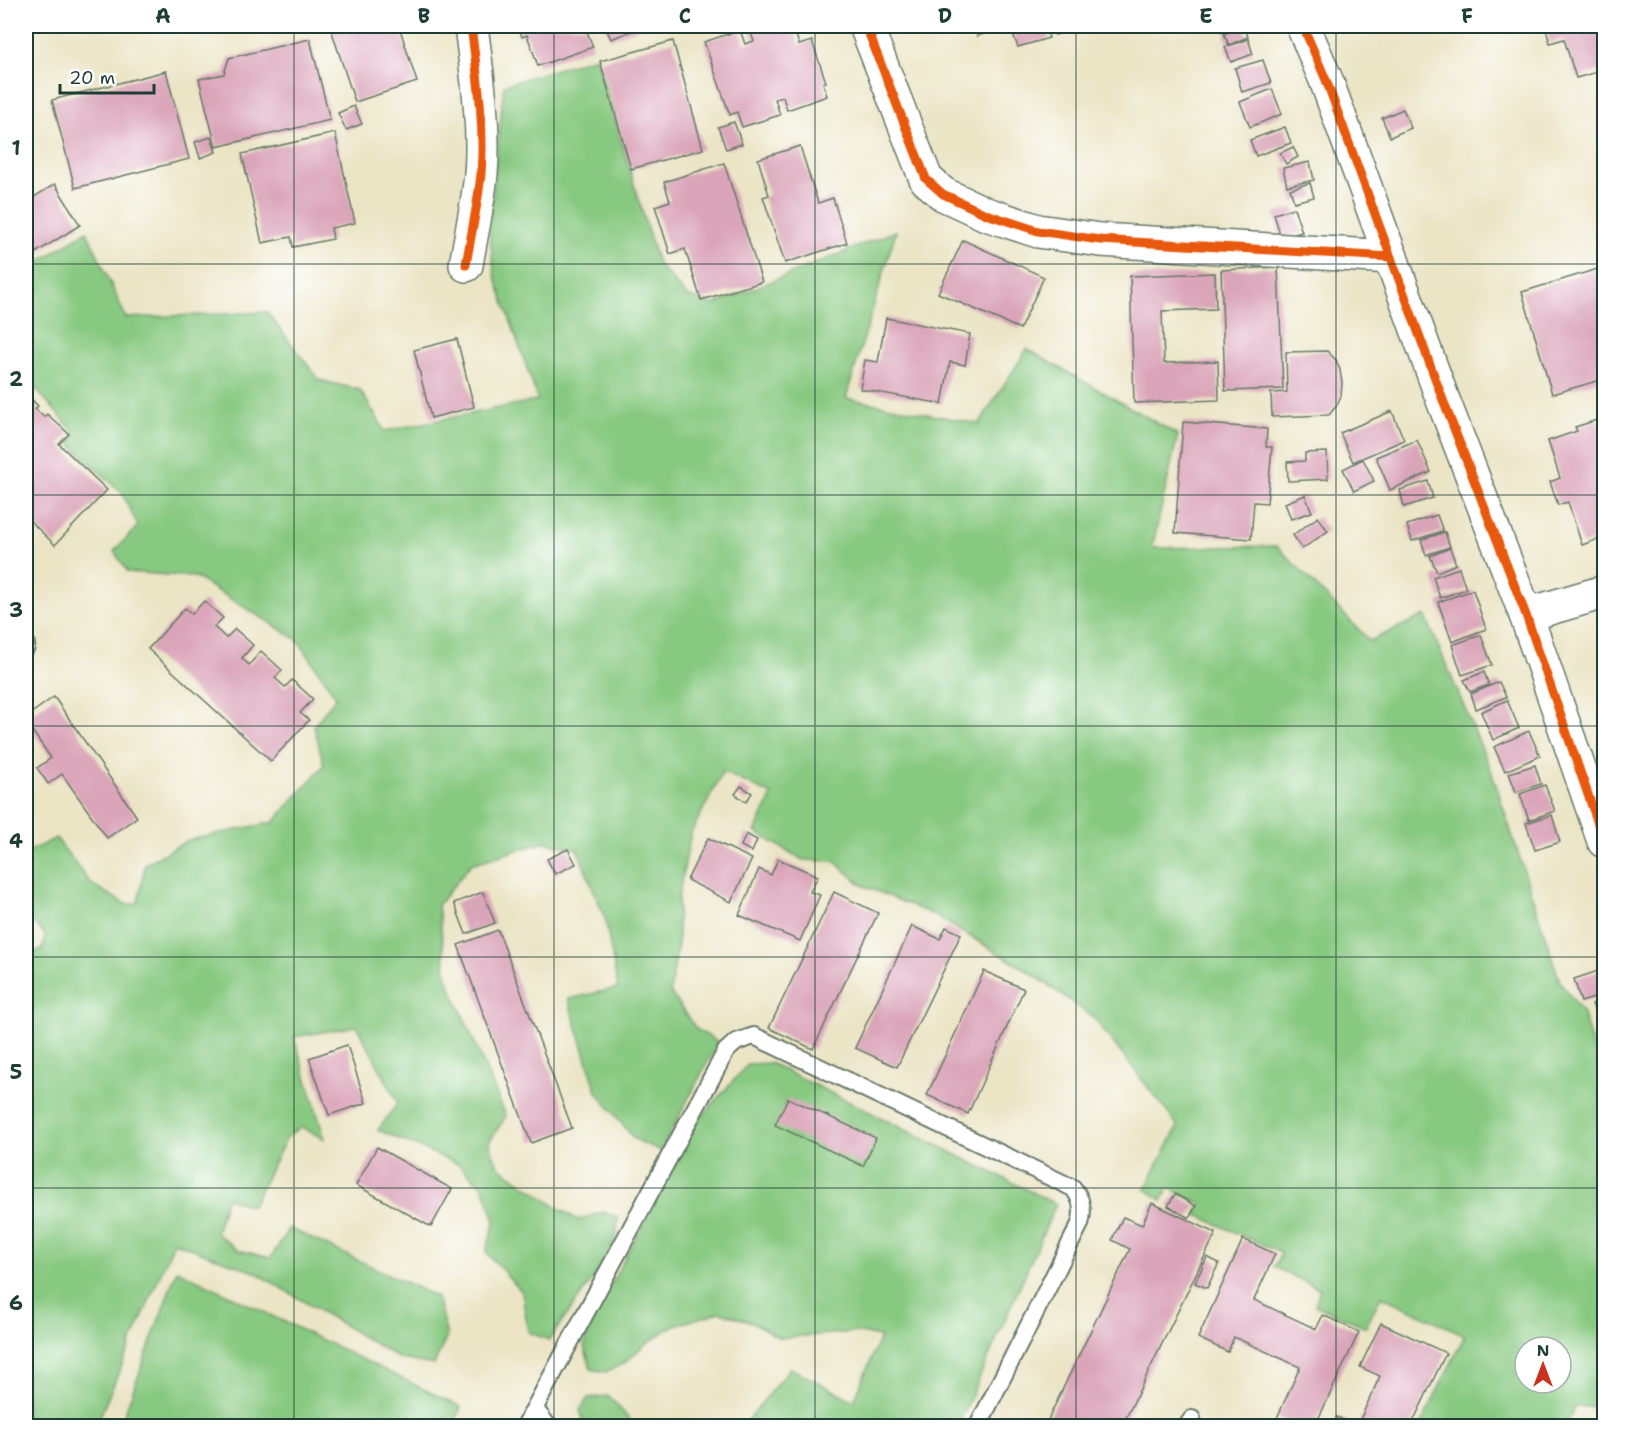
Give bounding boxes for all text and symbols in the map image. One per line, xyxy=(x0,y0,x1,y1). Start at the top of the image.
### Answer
text: A xyxy=(155,3,171,29)
text: B xyxy=(418,3,430,29)
text: C xyxy=(679,3,691,29)
text: D xyxy=(938,3,952,29)
text: E xyxy=(1199,3,1213,29)
text: F xyxy=(1461,3,1473,29)
scale bar xyxy=(60,57,154,95)
text: 20 m xyxy=(69,66,115,90)
text: 1 xyxy=(11,135,21,161)
text: 2 xyxy=(9,366,23,392)
text: 3 xyxy=(9,597,23,623)
text: 4 xyxy=(9,828,23,854)
text: 5 xyxy=(10,1059,22,1085)
text: 6 xyxy=(9,1290,23,1316)
north arrow xyxy=(1513,1335,1573,1395)
text: N xyxy=(1537,1340,1549,1361)

